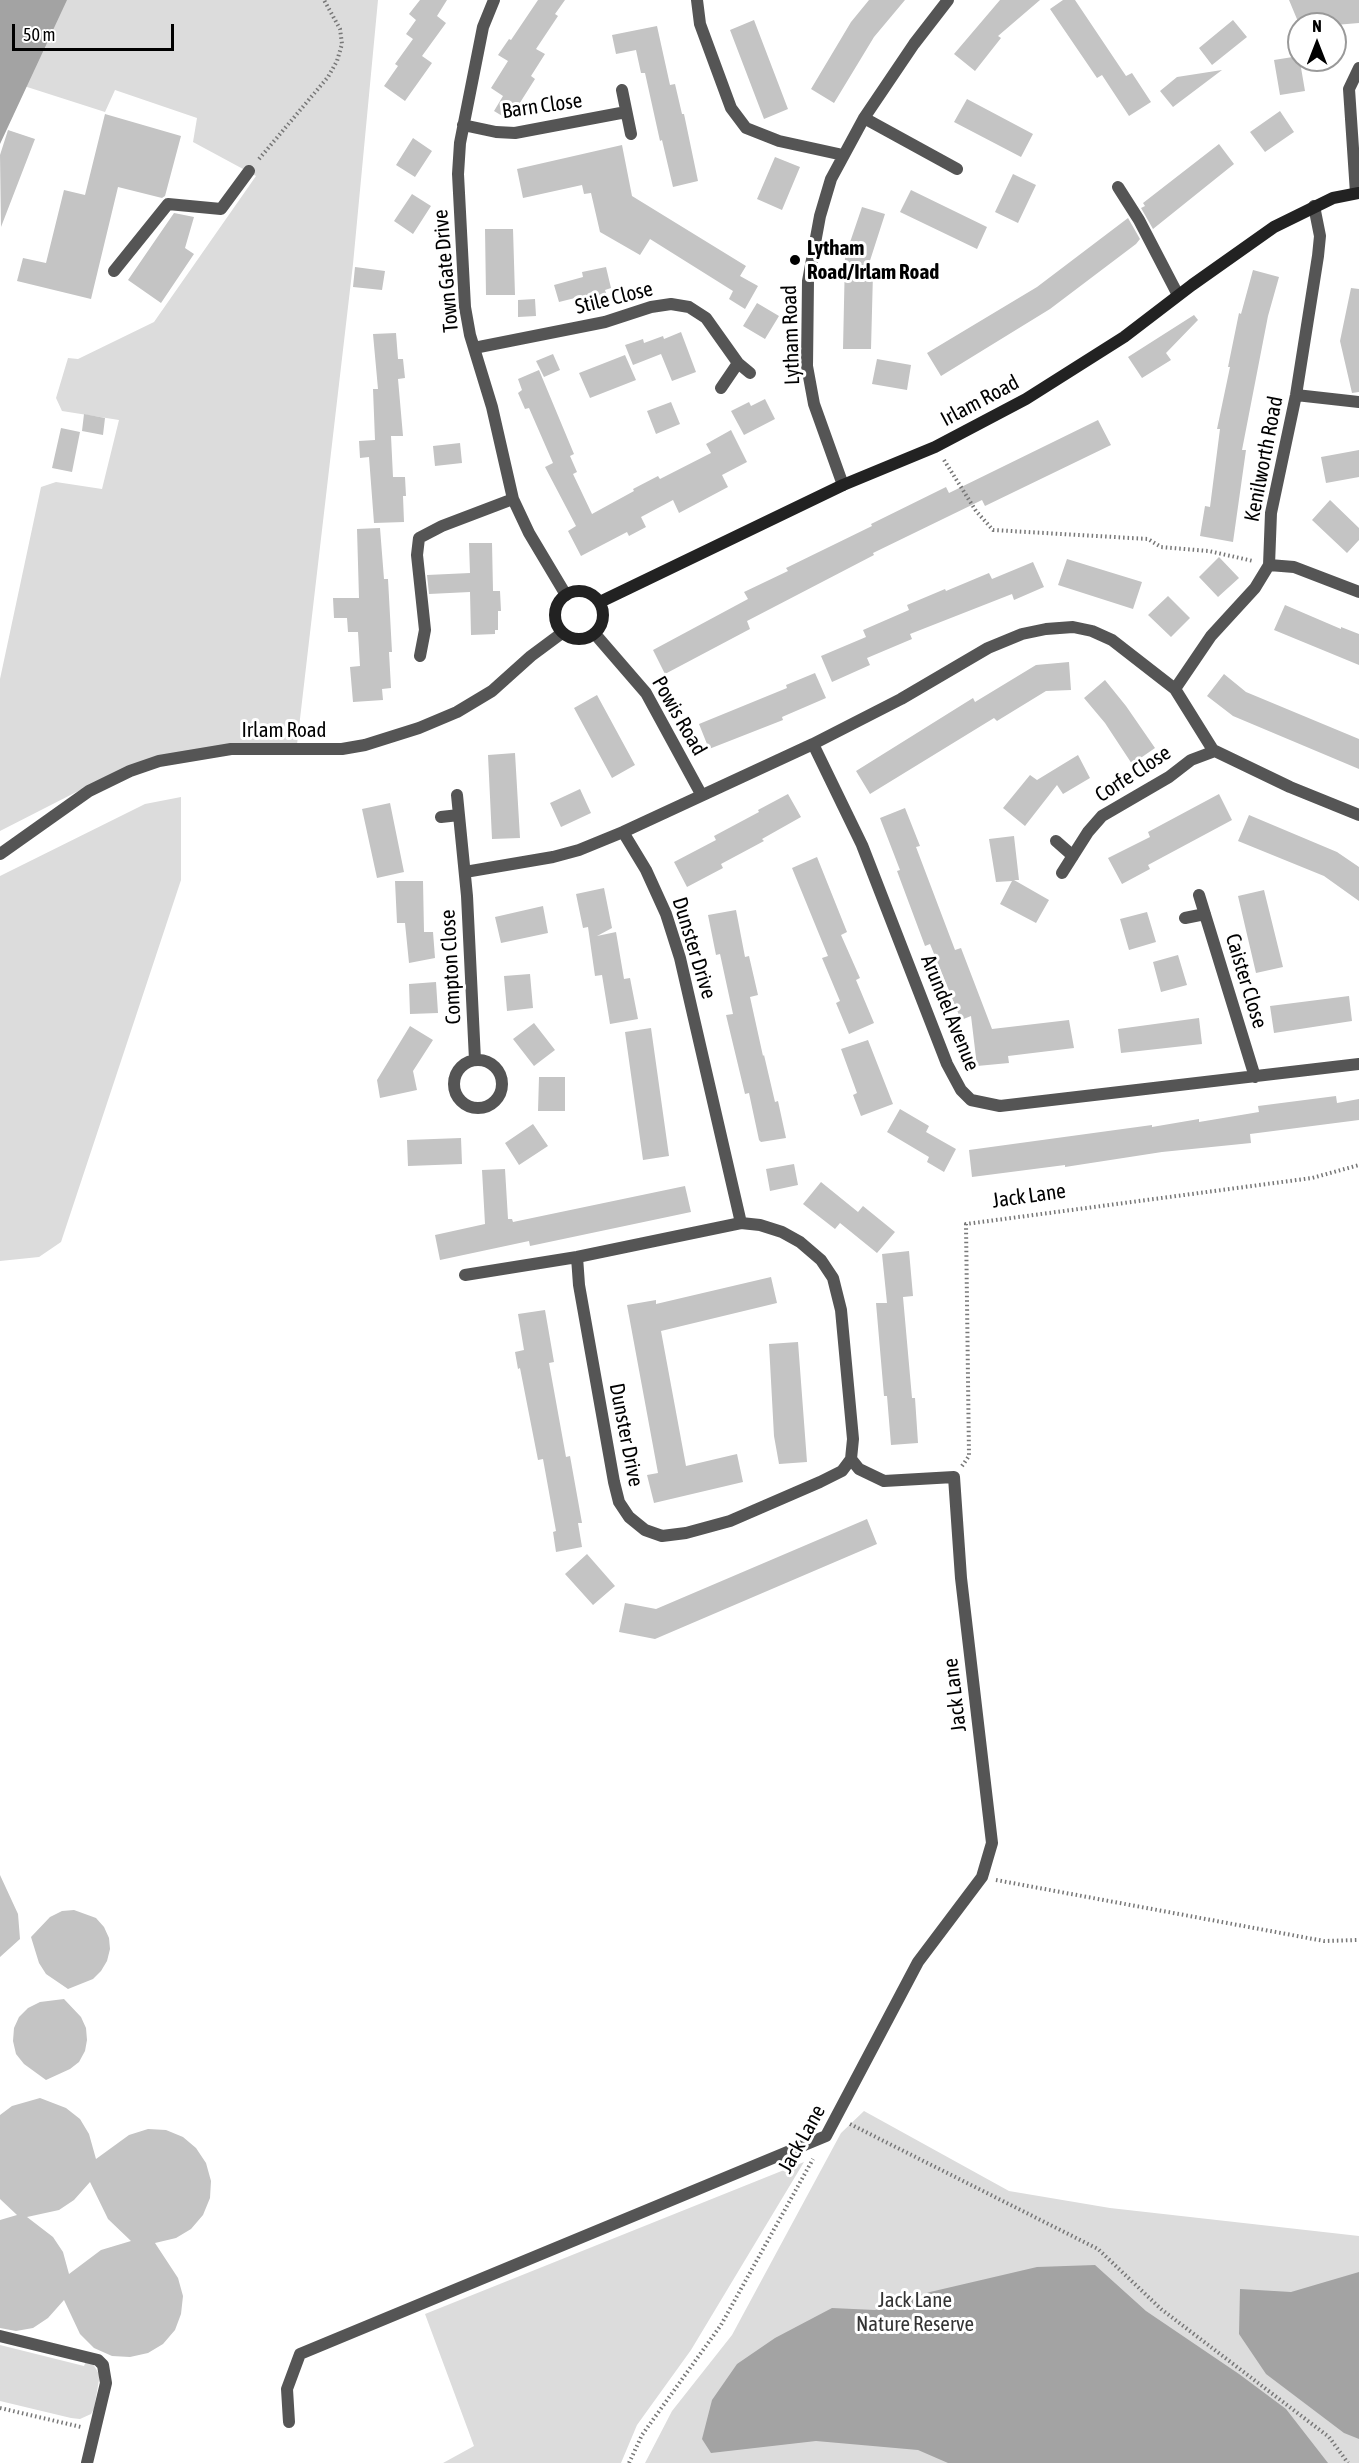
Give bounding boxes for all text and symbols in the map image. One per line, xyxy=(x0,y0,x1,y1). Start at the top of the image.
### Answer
scale bar xyxy=(15,12,177,50)
north arrow xyxy=(1287,12,1347,72)
text: N xyxy=(1312,17,1322,35)
text: 50 m xyxy=(23,24,55,45)
street label: Barn Close xyxy=(500,88,584,124)
street label: Town Gate Drive xyxy=(428,209,464,333)
place label: Lytham Road/Irlam Road xyxy=(807,235,939,285)
marker: Lytham Road/Irlam Road xyxy=(788,253,802,267)
street label: Stile Close xyxy=(573,276,655,320)
street label: Lytham Road xyxy=(777,284,805,386)
street label: Irlam Road xyxy=(937,370,1023,432)
street label: Kenilworth Road xyxy=(1240,394,1288,524)
street label: Powis Road xyxy=(646,672,712,760)
street label: Irlam Road xyxy=(242,717,326,743)
street label: Corfe Close xyxy=(1090,740,1176,808)
street label: Dunster Drive xyxy=(667,894,721,1002)
street label: Compton Close xyxy=(435,909,467,1025)
street label: Caister Close xyxy=(1220,931,1272,1031)
street label: Arundel Avenue xyxy=(915,951,985,1075)
street label: Jack Lane xyxy=(991,1178,1067,1214)
street label: Dunster Drive xyxy=(604,1381,648,1489)
street label: Jack Lane xyxy=(938,1657,972,1733)
street label: Jack Lane xyxy=(773,2101,831,2177)
park label: Jack Lane Nature Reserve xyxy=(856,2287,974,2337)

